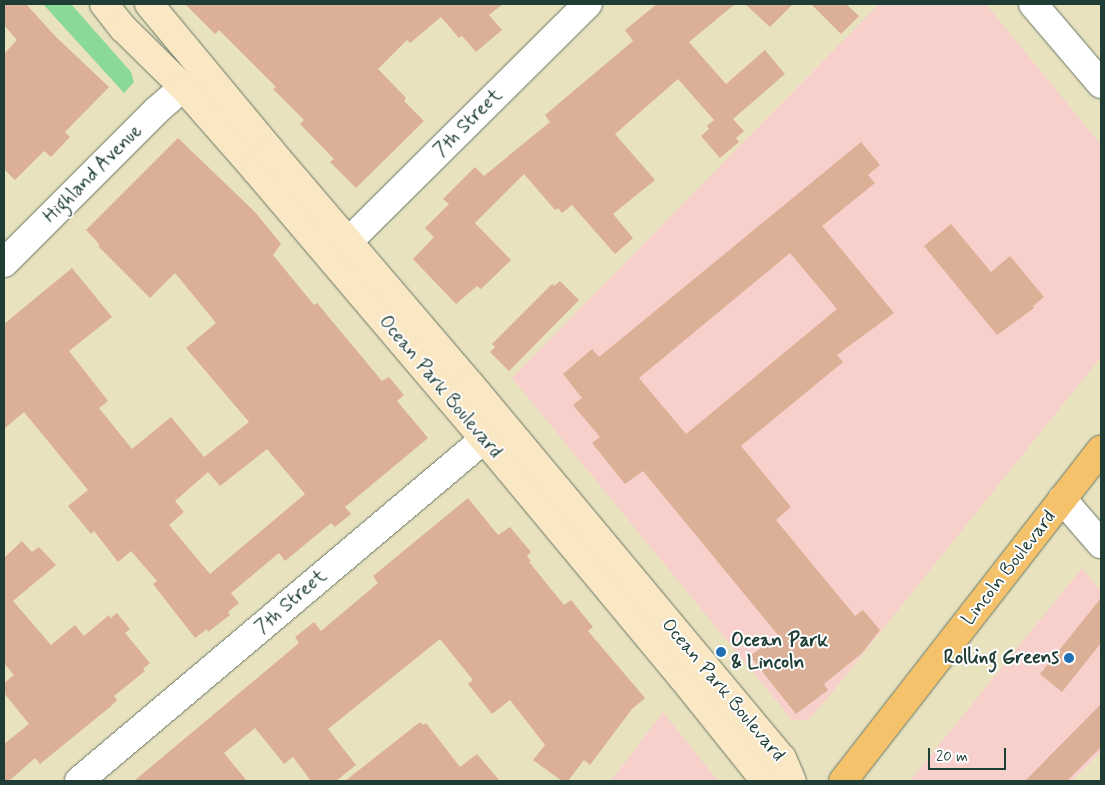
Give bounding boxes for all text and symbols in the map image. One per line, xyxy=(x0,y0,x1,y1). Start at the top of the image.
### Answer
street label: 7th Street xyxy=(429,84,507,162)
street label: Highland Avenue xyxy=(38,119,148,229)
street label: Ocean Park Boulevard xyxy=(375,313,505,461)
street label: Lincoln Boulevard xyxy=(958,507,1060,629)
street label: 7th Street xyxy=(251,565,331,639)
street label: Ocean Park Boulevard xyxy=(658,616,788,764)
place label: Ocean Park & Lincoln xyxy=(731,630,825,674)
marker: Ocean Park & Lincoln xyxy=(715,646,727,658)
place label: Rolling Greens xyxy=(940,647,1059,669)
marker: Rolling Greens xyxy=(1063,652,1075,664)
scale bar xyxy=(930,738,1008,770)
text: 20 m xyxy=(936,747,968,767)

